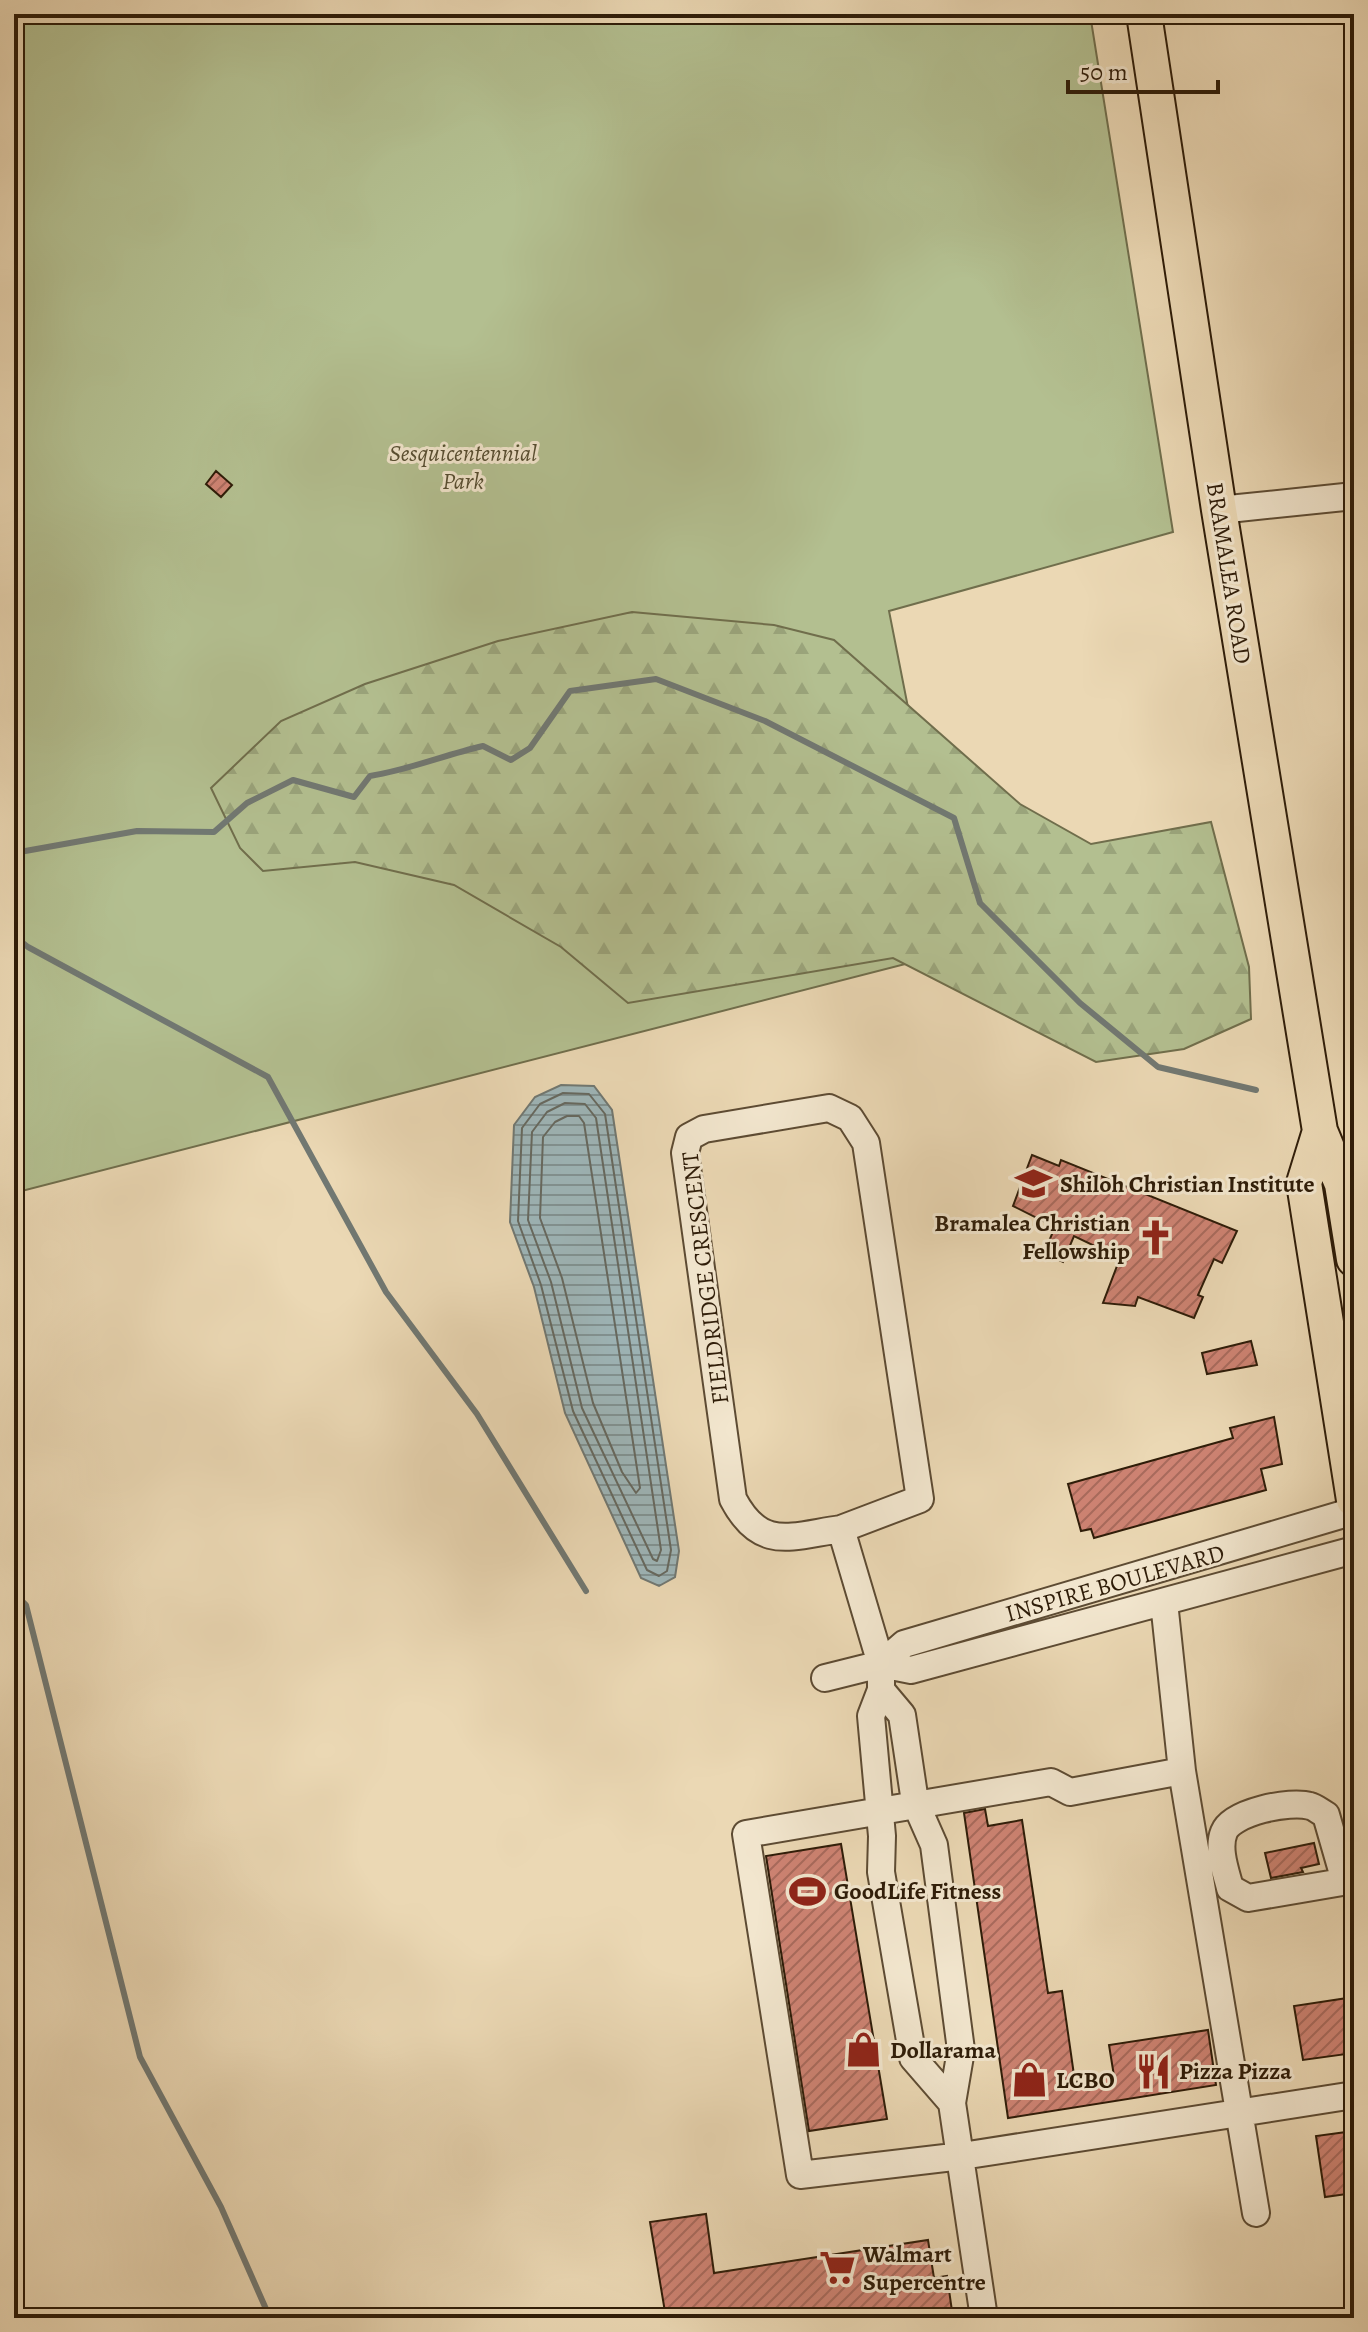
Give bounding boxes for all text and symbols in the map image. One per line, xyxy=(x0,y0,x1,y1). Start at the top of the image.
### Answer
scale bar xyxy=(1068,44,1218,94)
text: 50 m xyxy=(1080,56,1128,88)
park label: Sesquicentennial Park xyxy=(389,437,537,497)
street label: BRAMALEA ROAD xyxy=(1199,480,1259,666)
street label: FIELDRIDGE CRESCENT xyxy=(674,1150,736,1406)
school or university icon: Shiloh Christian Institute xyxy=(1015,1165,1053,1203)
place label: Shiloh Christian Institute xyxy=(1060,1168,1315,1200)
place label: Bramalea Christian Fellowship xyxy=(934,1207,1131,1267)
church icon: Bramalea Christian Fellowship xyxy=(1137,1218,1175,1256)
street label: INSPIRE BOULEVARD xyxy=(1002,1536,1228,1630)
sports icon: GoodLife Fitness xyxy=(789,1872,827,1910)
place label: GoodLife Fitness xyxy=(834,1875,1001,1907)
shop icon: Dollarama xyxy=(845,2031,883,2069)
place label: Dollarama xyxy=(890,2034,996,2066)
restaurant icon: Pizza Pizza xyxy=(1134,2052,1172,2090)
place label: Pizza Pizza xyxy=(1179,2055,1292,2087)
shop icon: LCBO xyxy=(1011,2061,1049,2099)
place label: LCBO xyxy=(1056,2064,1115,2096)
place label: Walmart Supercentre xyxy=(862,2238,986,2298)
supermarket icon: Walmart Supercentre xyxy=(818,2249,856,2287)

